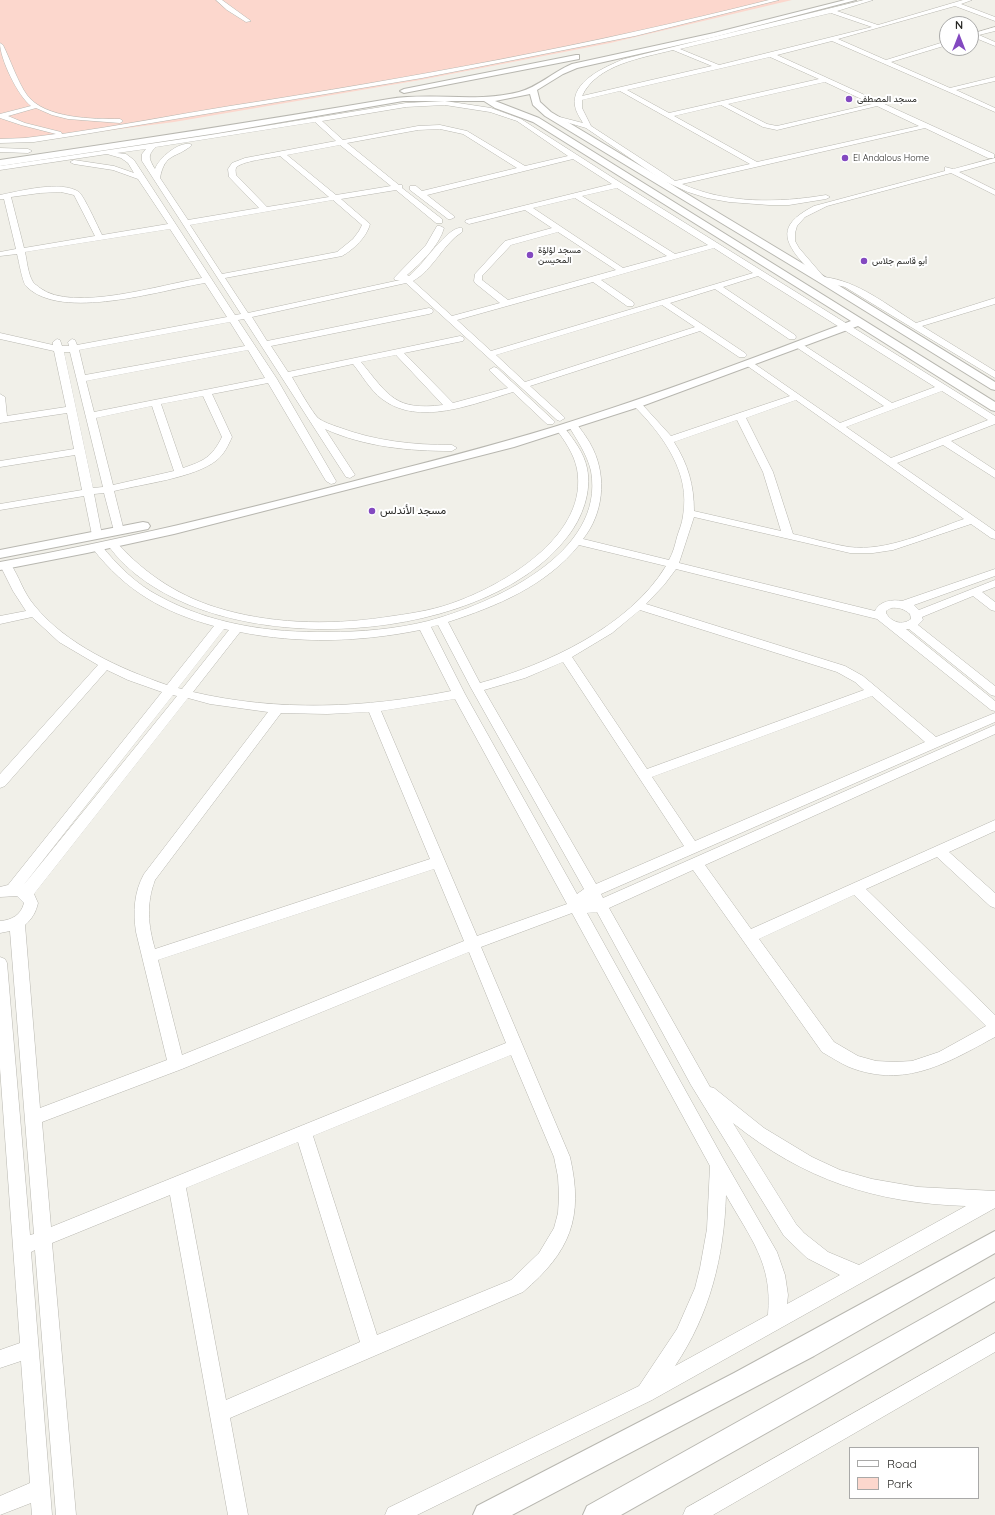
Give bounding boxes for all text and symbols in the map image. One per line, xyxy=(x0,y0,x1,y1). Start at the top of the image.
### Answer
north arrow xyxy=(939,16,979,56)
text: N xyxy=(955,18,963,32)
marker: مسجد المصطفى xyxy=(844,94,854,104)
place label: مسجد المصطفى xyxy=(857,94,917,104)
marker: El Andalous Home xyxy=(840,153,850,163)
place label: El Andalous Home xyxy=(853,153,929,163)
place label: مسجد لؤلؤة المحيسن xyxy=(538,245,581,266)
marker: مسجد لؤلؤة المحيسن xyxy=(525,250,535,260)
marker: أبو قاسم جلاس xyxy=(859,256,869,266)
place label: أبو قاسم جلاس xyxy=(872,256,927,266)
place label: مسجد الأندلس xyxy=(380,504,446,518)
marker: مسجد الأندلس xyxy=(367,506,377,516)
legend xyxy=(849,1447,979,1499)
text: Road xyxy=(887,1456,917,1471)
text: Park xyxy=(887,1476,912,1491)

